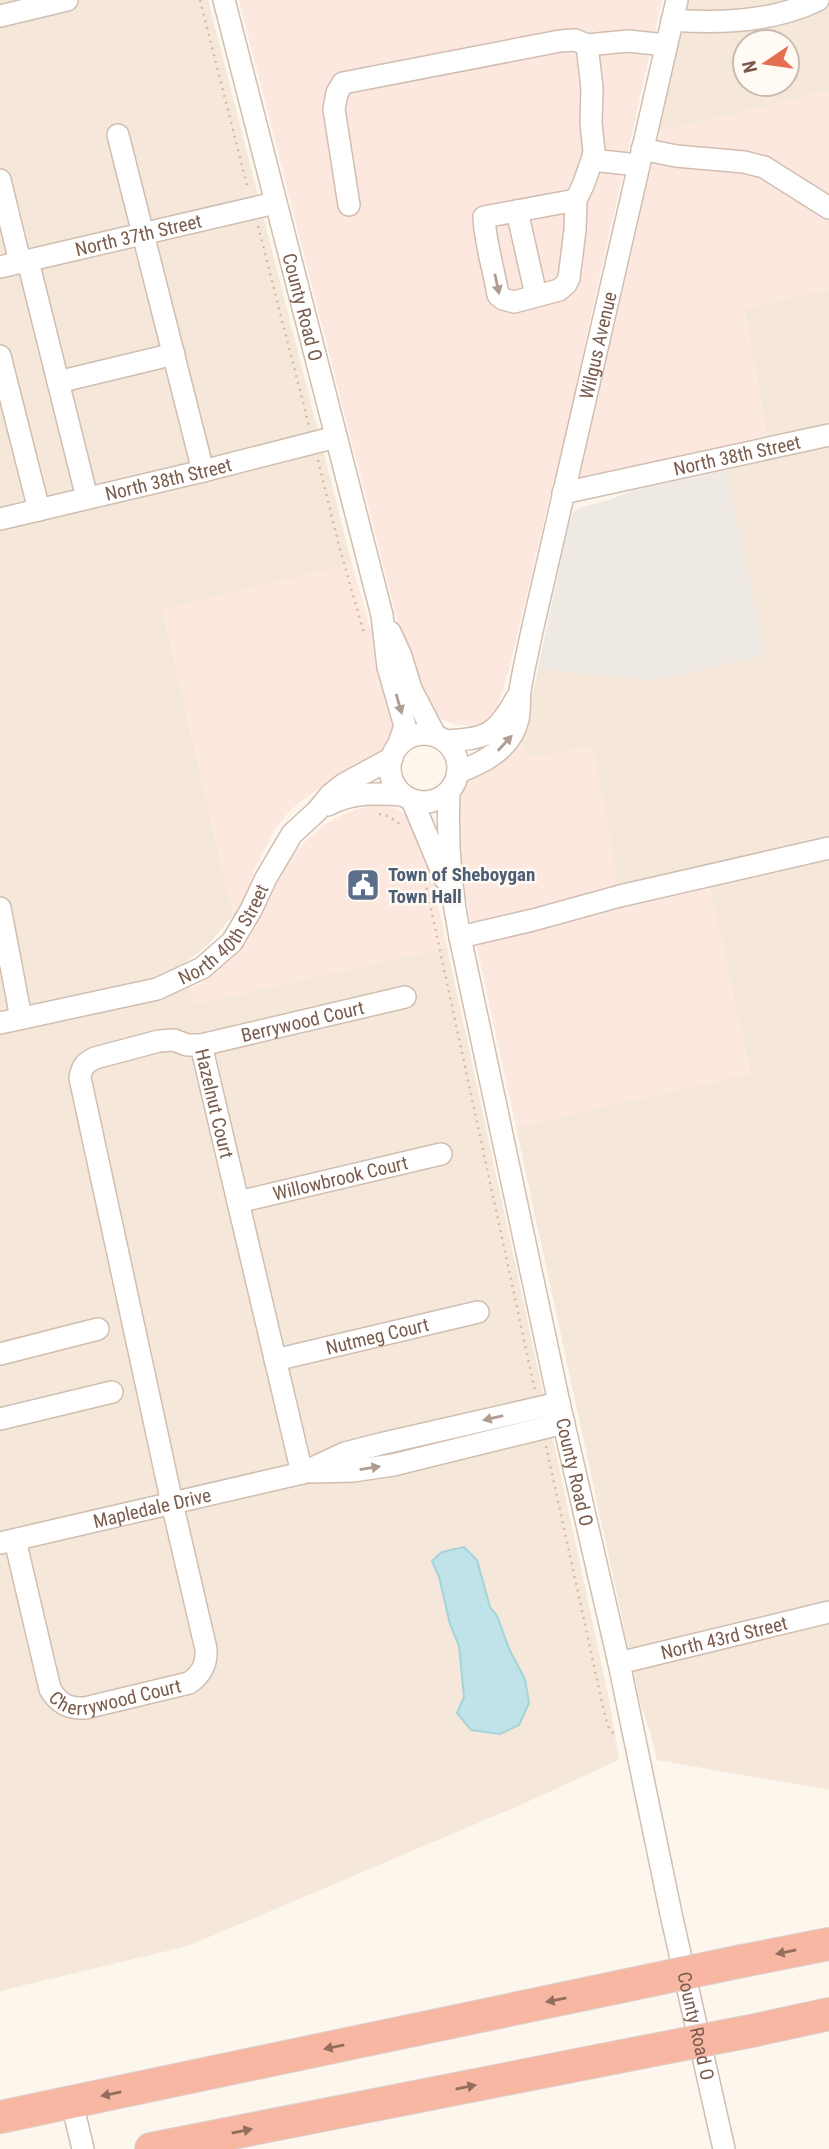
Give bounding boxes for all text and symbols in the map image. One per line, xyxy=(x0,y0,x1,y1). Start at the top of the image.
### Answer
north arrow xyxy=(731,28,801,98)
text: N xyxy=(737,58,762,75)
street label: North 37th Street xyxy=(73,209,204,261)
street label: County Road O xyxy=(278,251,328,363)
one-way arrow xyxy=(491,273,502,295)
street label: Wilgus Avenue xyxy=(574,289,621,401)
street label: North 38th Street xyxy=(671,430,803,480)
street label: North 38th Street xyxy=(103,453,234,505)
one-way arrow xyxy=(395,694,405,715)
one-way arrow xyxy=(496,734,513,751)
place label: Town of Sheboygan Town Hall xyxy=(388,863,535,908)
public building icon: Town of Sheboygan Town Hall xyxy=(344,866,382,904)
street label: North 40th Street xyxy=(175,880,273,989)
street label: Berrywood Court xyxy=(239,996,366,1047)
street label: Hazelnut Court xyxy=(191,1046,239,1161)
street label: Willowbrook Court xyxy=(270,1151,410,1205)
street label: Nutmeg Court xyxy=(323,1313,431,1359)
one-way arrow xyxy=(482,1413,504,1424)
street label: County Road O xyxy=(551,1416,599,1529)
one-way arrow xyxy=(359,1462,381,1473)
street label: Mapledale Drive xyxy=(91,1483,213,1533)
street label: North 43rd Street xyxy=(658,1611,790,1664)
street label: Cherrywood Court xyxy=(44,1674,183,1720)
one-way arrow xyxy=(775,1947,797,1958)
street label: County Road O xyxy=(673,1969,720,2082)
one-way arrow xyxy=(545,1995,567,2006)
one-way arrow xyxy=(323,2041,345,2052)
one-way arrow xyxy=(455,2081,477,2092)
one-way arrow xyxy=(100,2089,122,2100)
one-way arrow xyxy=(231,2125,253,2136)

